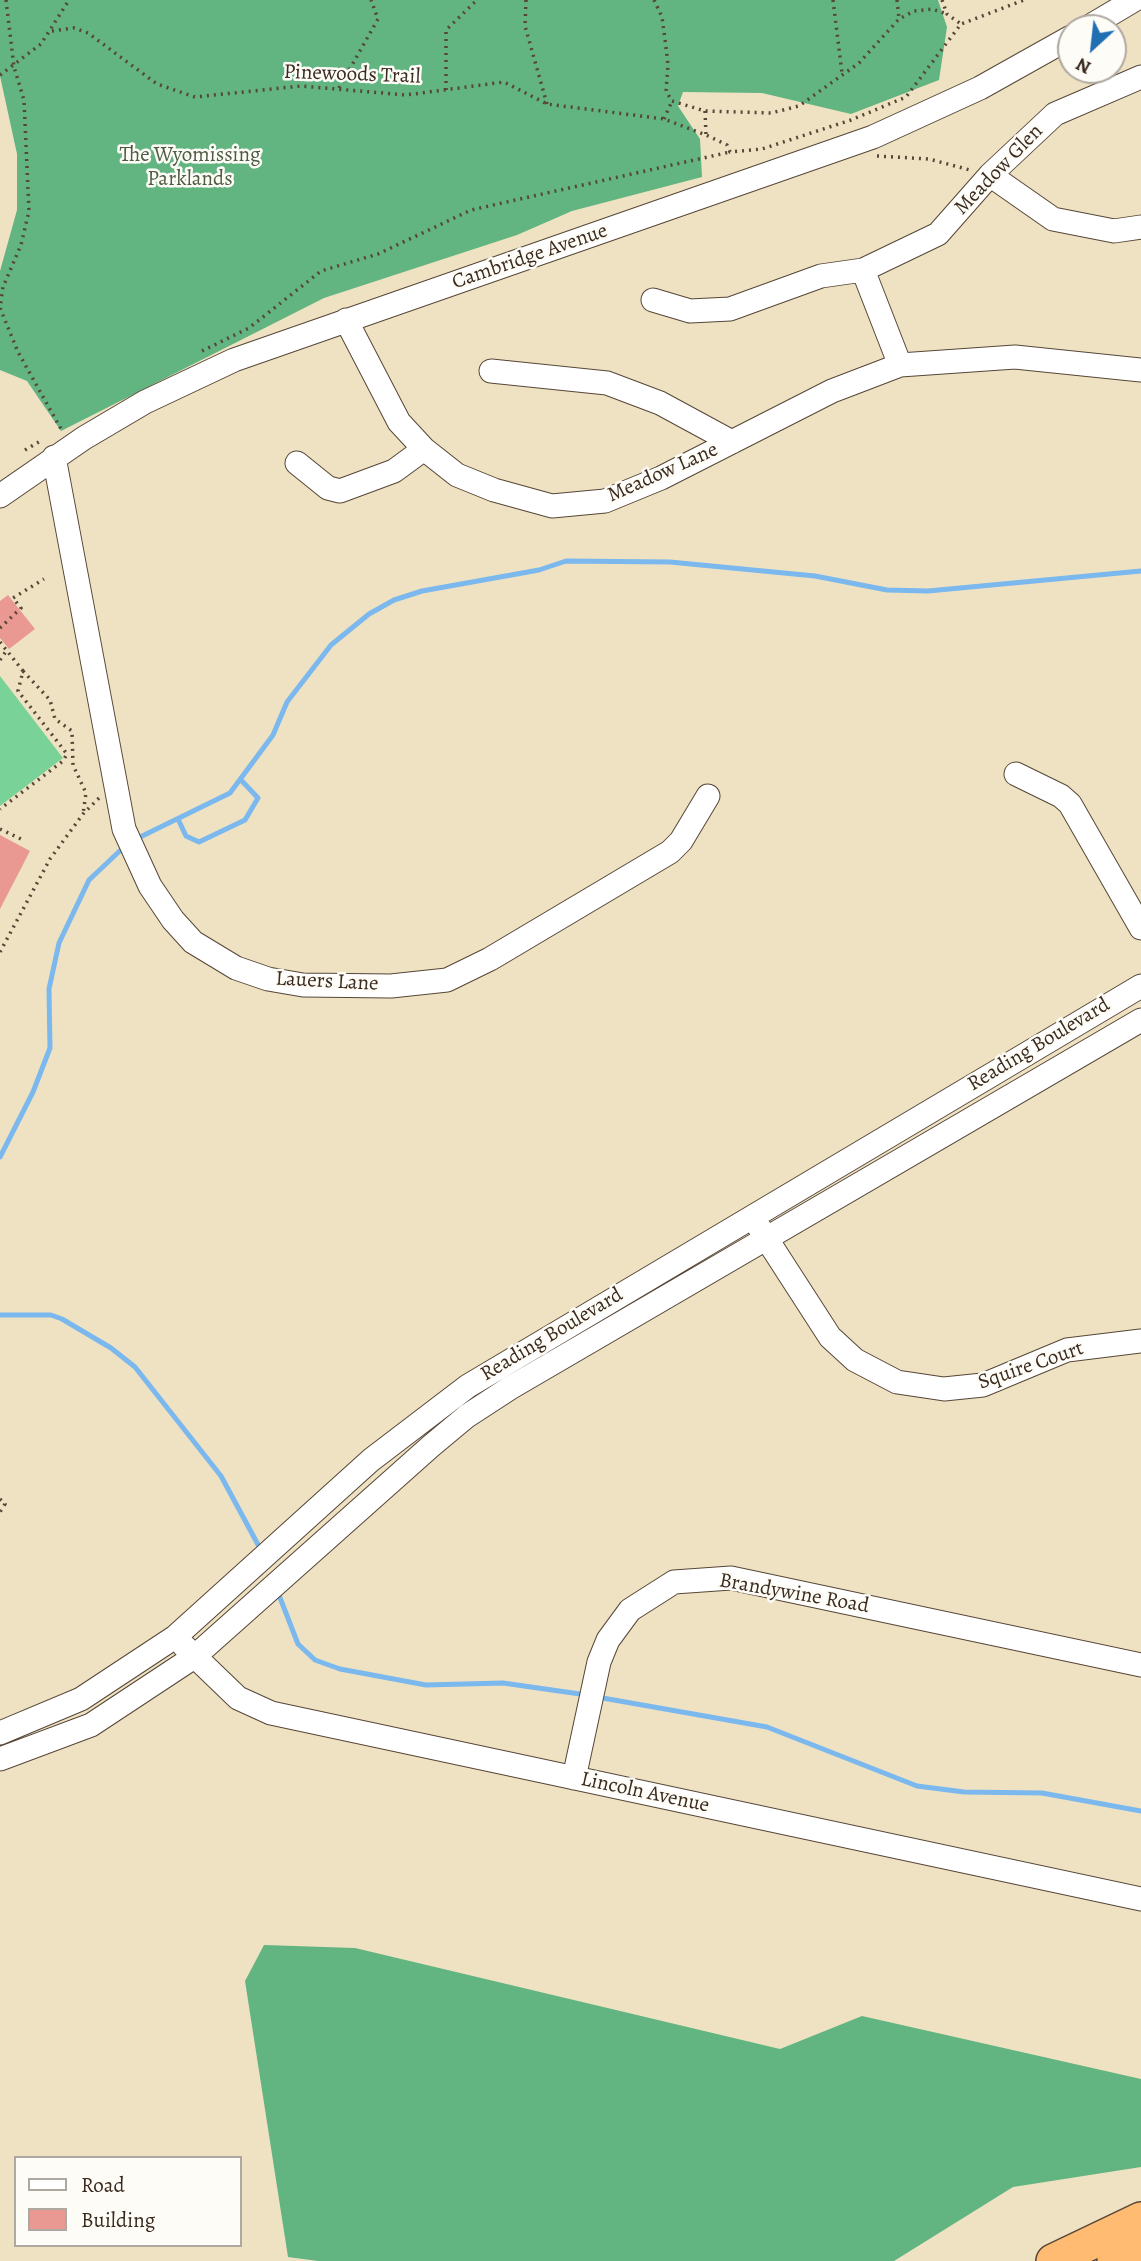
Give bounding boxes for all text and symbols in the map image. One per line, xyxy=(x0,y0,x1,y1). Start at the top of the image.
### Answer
north arrow xyxy=(1057,14,1127,84)
text: N xyxy=(1071,51,1095,81)
street label: Pinewoods Trail xyxy=(283,60,421,90)
street label: Meadow Glen xyxy=(949,119,1049,221)
park label: The Wyomissing Parklands xyxy=(119,143,261,193)
street label: Cambridge Avenue xyxy=(449,219,611,295)
street label: Meadow Lane xyxy=(604,437,722,509)
street label: Lauers Lane xyxy=(275,967,379,997)
street label: Reading Boulevard xyxy=(963,993,1115,1097)
street label: Reading Boulevard xyxy=(476,1283,628,1387)
street label: Squire Court xyxy=(975,1336,1087,1396)
street label: Brandywine Road xyxy=(717,1568,871,1620)
street label: Lincoln Avenue xyxy=(579,1767,711,1819)
legend xyxy=(14,2156,242,2247)
text: Road xyxy=(81,2171,125,2199)
text: Building xyxy=(81,2206,155,2234)

